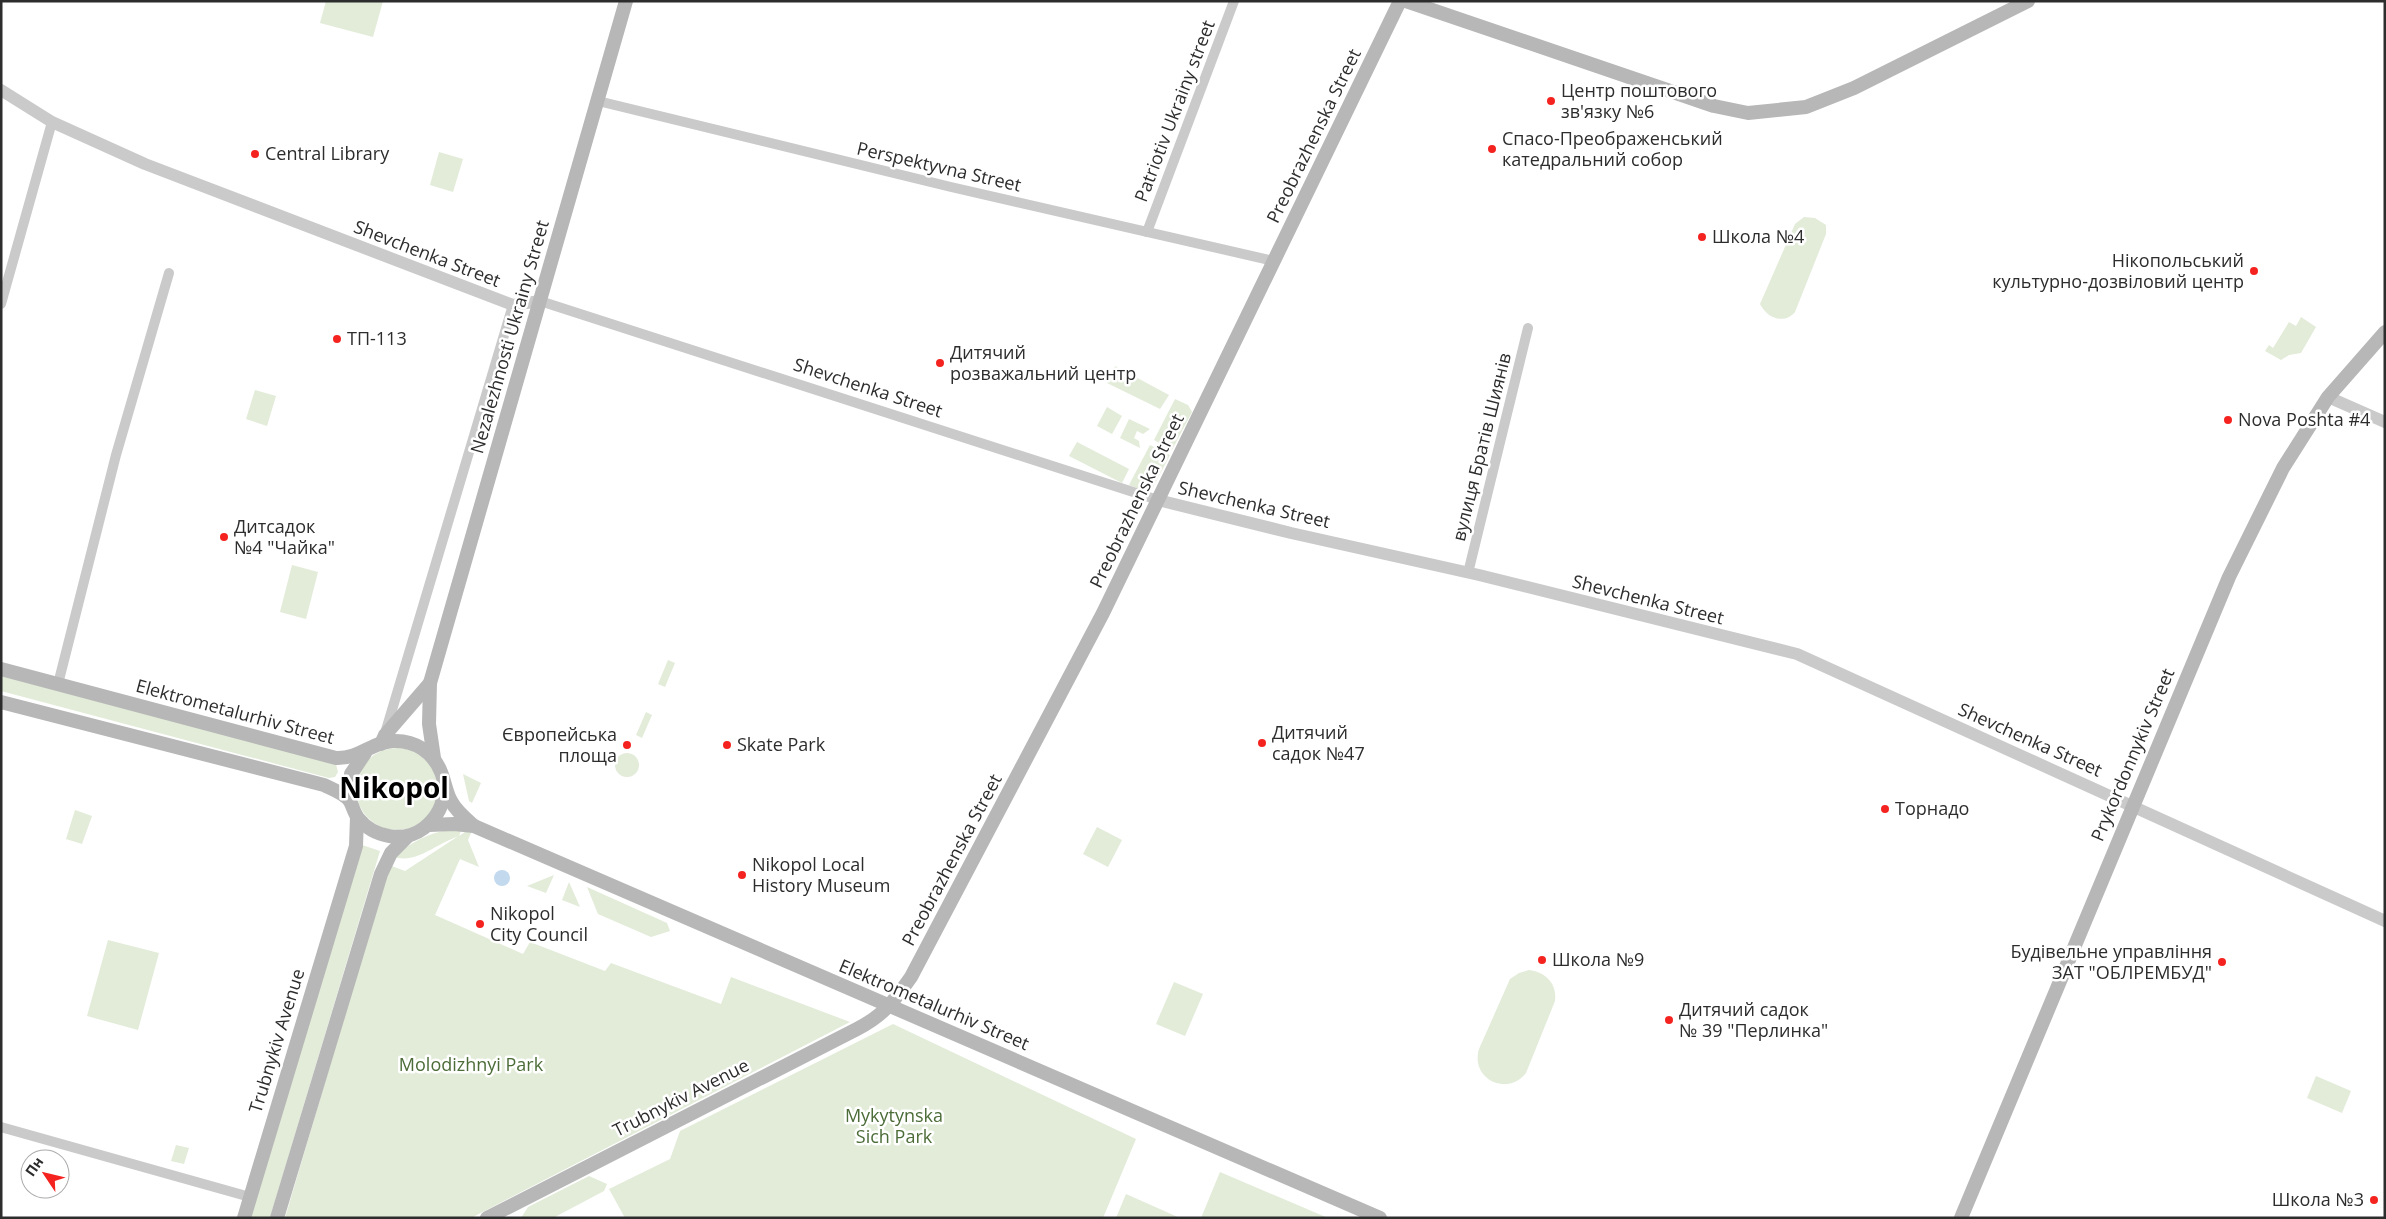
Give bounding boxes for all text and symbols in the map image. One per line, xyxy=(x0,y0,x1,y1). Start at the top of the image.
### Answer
street label: Patriotiv Ukrainy street xyxy=(1128,16,1220,205)
street label: Preobrazhenska Street xyxy=(1260,44,1366,227)
place label: Центр поштового зв'язку №6 xyxy=(1561,78,1717,123)
marker: Центр поштового зв'язку №6 xyxy=(1545,95,1557,107)
place label: Спасо-Преображенський катедральний собор xyxy=(1502,126,1723,171)
street label: Perspektyvna Street xyxy=(855,135,1024,197)
place label: Central Library xyxy=(265,141,390,165)
marker: Спасо-Преображенський катедральний собор xyxy=(1486,143,1498,155)
marker: Central Library xyxy=(249,148,261,160)
street label: Shevchenka Street xyxy=(351,214,504,292)
street label: Nezalezhnosti Ukrainy Street xyxy=(464,217,554,456)
place label: Школа №4 xyxy=(1712,224,1804,248)
marker: Школа №4 xyxy=(1696,231,1708,243)
place label: Нікопольський культурно-дозвіловий центр xyxy=(1992,248,2244,293)
marker: Нікопольський культурно-дозвіловий центр xyxy=(2248,265,2260,277)
place label: ТП-113 xyxy=(347,326,407,350)
marker: ТП-113 xyxy=(331,333,343,345)
place label: Дитячий розважальний центр xyxy=(950,340,1136,385)
street label: вулиця Братів Шиянів xyxy=(1446,350,1516,543)
street label: Shevchenka Street xyxy=(791,352,946,422)
marker: Дитячий розважальний центр xyxy=(934,357,946,369)
place label: Nova Poshta #4 xyxy=(2238,407,2370,431)
street label: Preobrazhenska Street xyxy=(1083,409,1189,592)
marker: Nova Poshta #4 xyxy=(2222,414,2234,426)
street label: Shevchenka Street xyxy=(1176,475,1333,533)
place label: Дитсадок №4 "Чайка" xyxy=(234,514,335,559)
marker: Дитсадок №4 "Чайка" xyxy=(218,531,230,543)
street label: Shevchenka Street xyxy=(1570,569,1726,629)
street label: Prykordonnykiv Street xyxy=(2085,664,2179,845)
street label: Elektrometalurhiv Street xyxy=(133,673,337,749)
street label: Shevchenka Street xyxy=(1955,697,2106,782)
place label: Дитячий садок №47 xyxy=(1272,720,1365,765)
place label: Європейська площа xyxy=(502,722,617,767)
place label: Skate Park xyxy=(737,732,826,756)
marker: Дитячий садок №47 xyxy=(1256,737,1268,749)
marker: Європейська площа xyxy=(621,739,633,751)
marker: Skate Park xyxy=(721,739,733,751)
district label: Nikopol xyxy=(339,768,449,806)
street label: Preobrazhenska Street xyxy=(896,770,1007,950)
place label: Торнадо xyxy=(1895,796,1969,820)
marker: Торнадо xyxy=(1879,803,1891,815)
place label: Nikopol Local History Museum xyxy=(752,852,890,897)
marker: Nikopol Local History Museum xyxy=(736,869,748,881)
place label: Nikopol City Council xyxy=(490,901,588,946)
marker: Nikopol City Council xyxy=(474,918,486,930)
place label: Будівельне управління ЗАТ "ОБЛРЕМБУД" xyxy=(2010,939,2212,984)
place label: Школа №9 xyxy=(1552,947,1644,971)
street label: Elektrometalurhiv Street xyxy=(836,953,1033,1055)
marker: Школа №9 xyxy=(1536,954,1548,966)
marker: Будівельне управління ЗАТ "ОБЛРЕМБУД" xyxy=(2216,956,2228,968)
street label: Trubnykiv Avenue xyxy=(243,966,309,1116)
place label: Дитячий садок № 39 "Перлинка" xyxy=(1679,997,1828,1042)
marker: Дитячий садок № 39 "Перлинка" xyxy=(1663,1014,1675,1026)
park label: Molodizhnyi Park xyxy=(399,1052,544,1076)
street label: Trubnykiv Avenue xyxy=(608,1052,753,1142)
park label: Mykytynska Sich Park xyxy=(845,1103,943,1148)
north arrow xyxy=(20,1149,70,1199)
text: Пн xyxy=(21,1153,47,1180)
place label: Школа №3 xyxy=(2272,1187,2364,1211)
marker: Школа №3 xyxy=(2368,1194,2380,1206)

